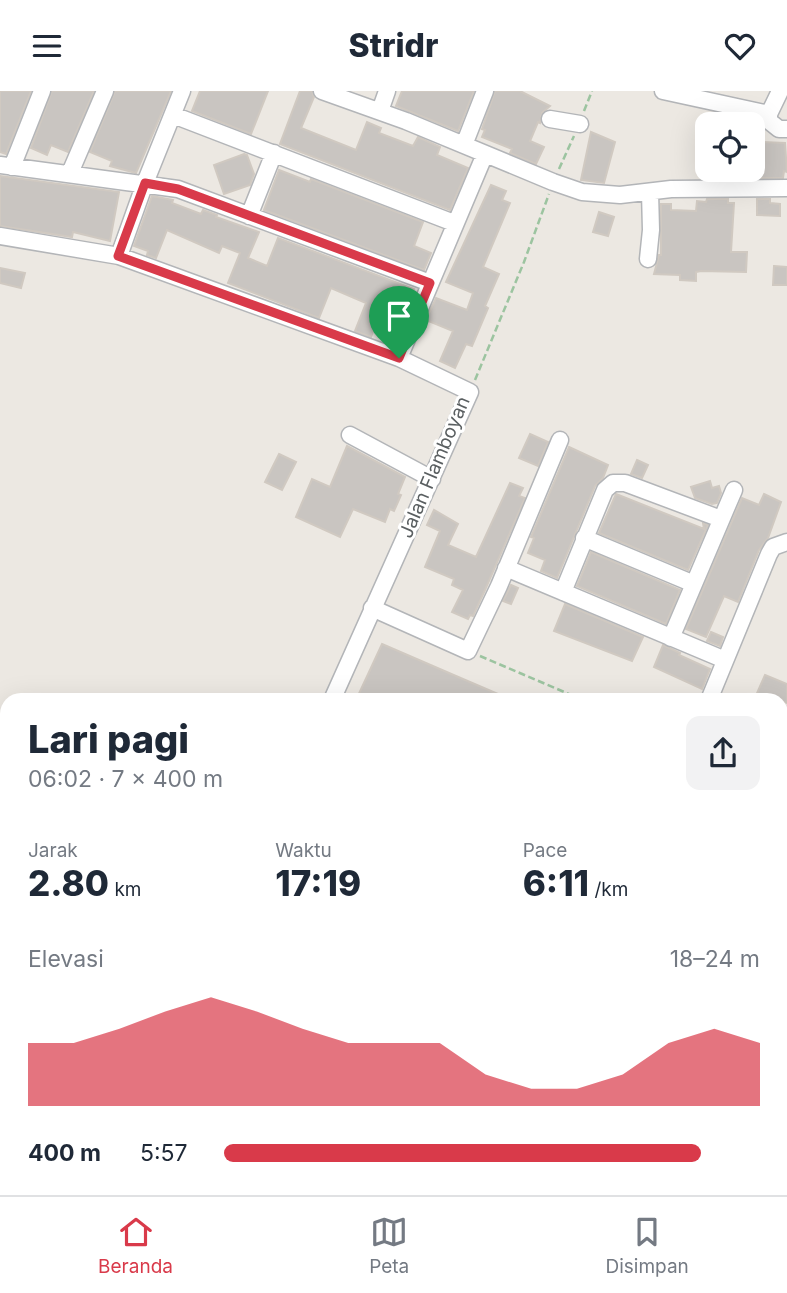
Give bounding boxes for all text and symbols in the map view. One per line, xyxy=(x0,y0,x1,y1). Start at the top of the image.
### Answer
text: Stridr xyxy=(349,26,438,65)
icon: menu xyxy=(28,27,66,65)
icon: heart xyxy=(721,27,759,65)
map controls xyxy=(695,112,765,182)
button: locate xyxy=(695,112,765,182)
pin xyxy=(369,286,429,358)
icon: arrive xyxy=(380,297,418,335)
street label: Jalan Flamboyan xyxy=(394,393,475,541)
text: Lari pagi xyxy=(28,716,189,762)
button: share xyxy=(686,716,760,790)
text: 06:02 · 7 × 400 m xyxy=(28,765,223,793)
text: Jarak xyxy=(28,839,78,862)
text: Waktu xyxy=(275,839,332,862)
text: Pace xyxy=(523,839,567,862)
text: 2.80 xyxy=(28,862,109,904)
text: 17:19 xyxy=(275,862,361,904)
text: 6:11 xyxy=(523,862,589,904)
text: km xyxy=(109,878,141,901)
text: /km xyxy=(589,878,628,901)
text: Elevasi xyxy=(28,945,104,973)
text: 18–24 m xyxy=(670,945,760,973)
text: 400 m xyxy=(28,1139,101,1167)
text: 5:57 xyxy=(140,1139,188,1167)
tab: Beranda xyxy=(98,1213,173,1278)
tab: Peta xyxy=(369,1213,409,1278)
tab: Disimpan xyxy=(606,1213,689,1278)

